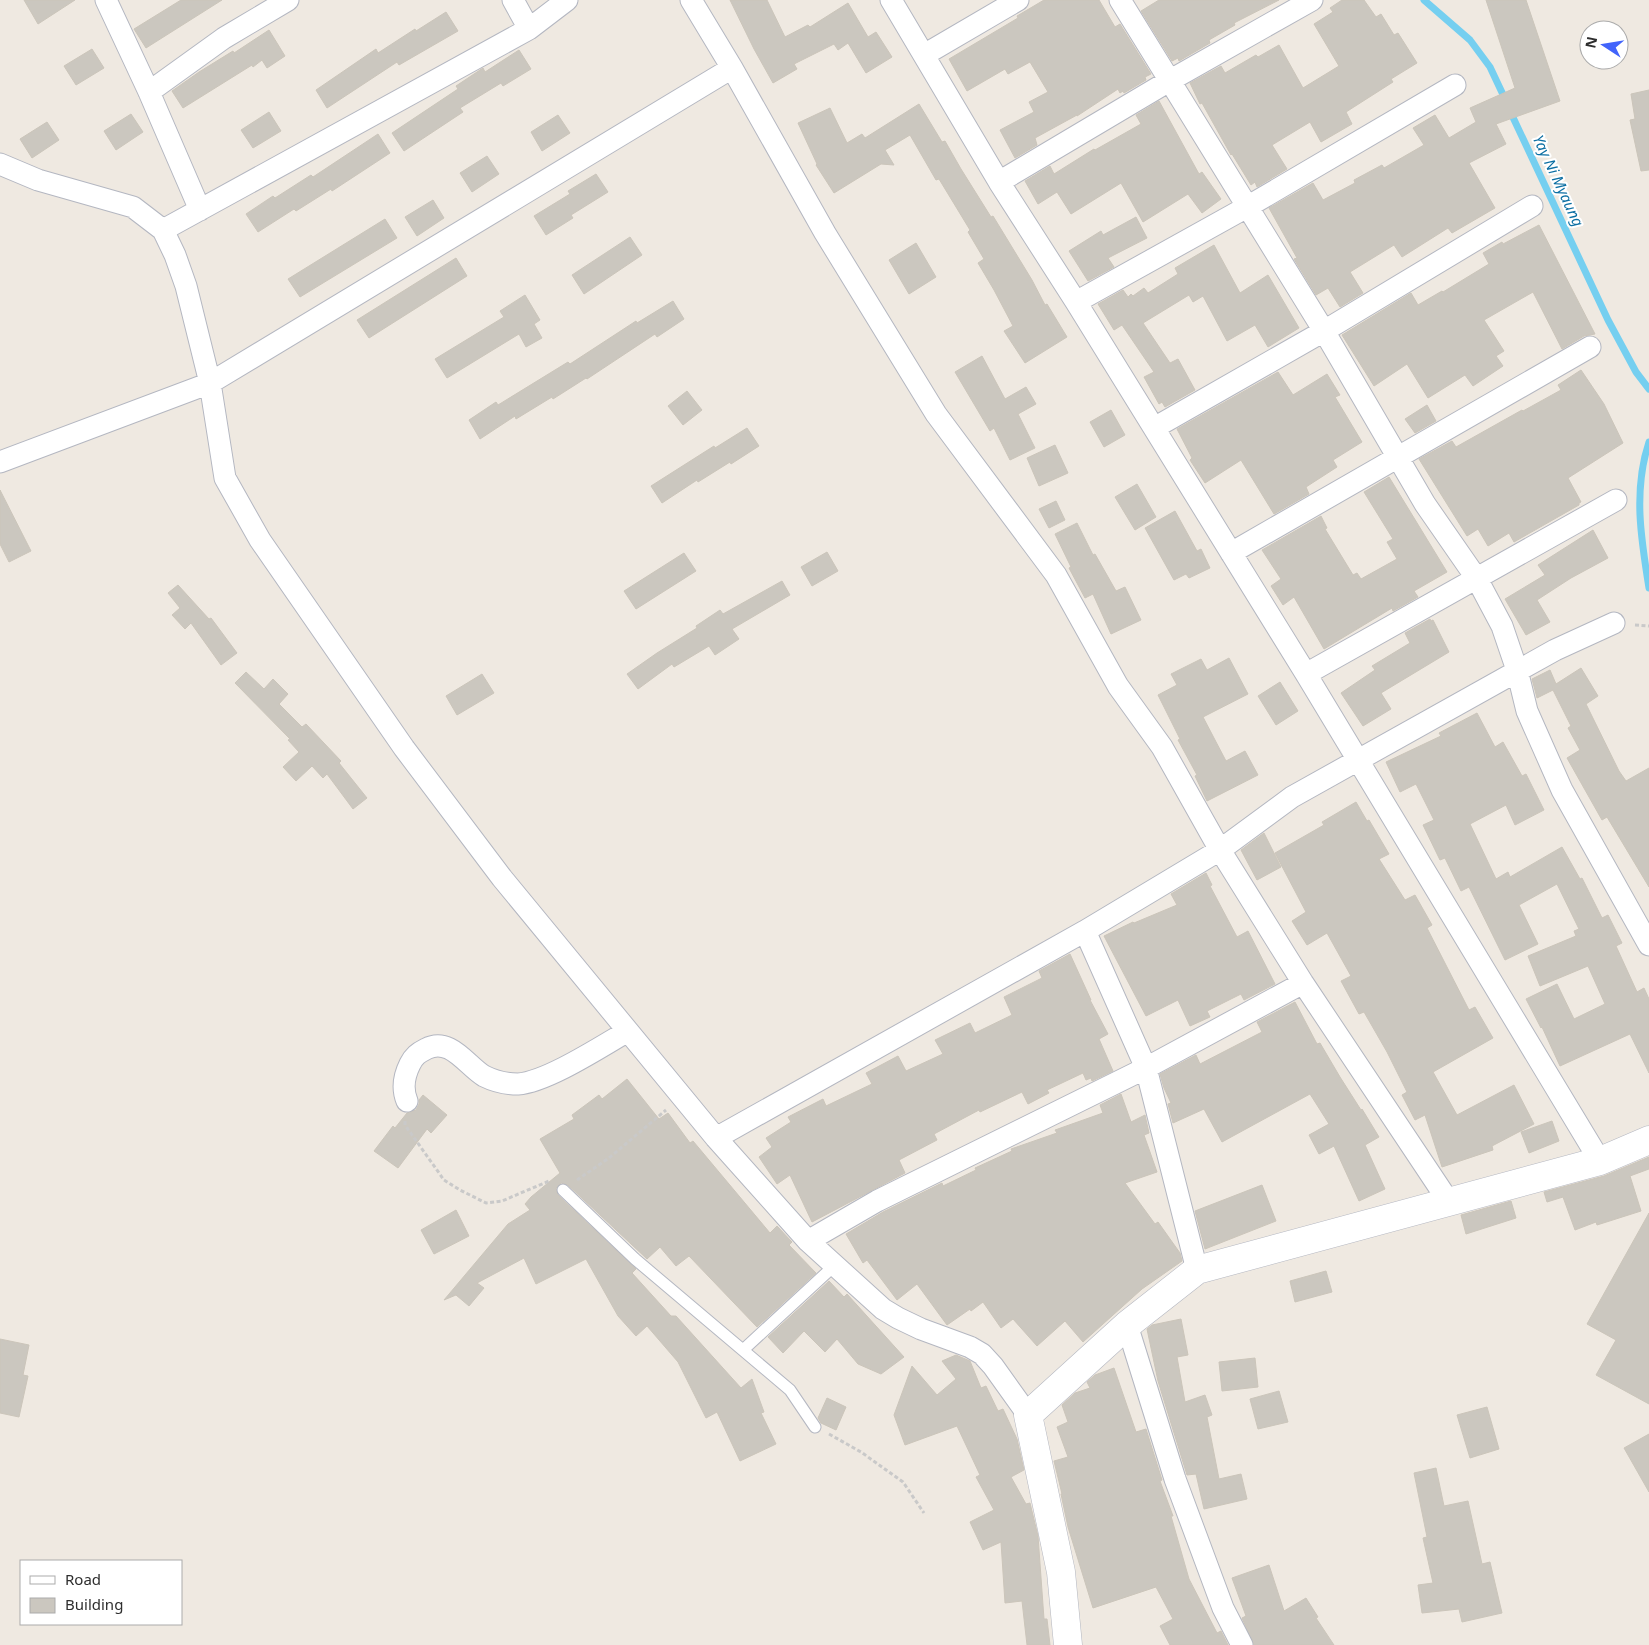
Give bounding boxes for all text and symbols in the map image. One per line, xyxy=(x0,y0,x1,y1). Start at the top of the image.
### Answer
north arrow xyxy=(1579,20,1629,70)
text: N xyxy=(1580,35,1601,50)
water label: Yay Ni Myaung xyxy=(1529,132,1589,230)
legend xyxy=(20,1560,182,1625)
text: Road xyxy=(65,1569,101,1589)
text: Building xyxy=(65,1594,123,1614)

